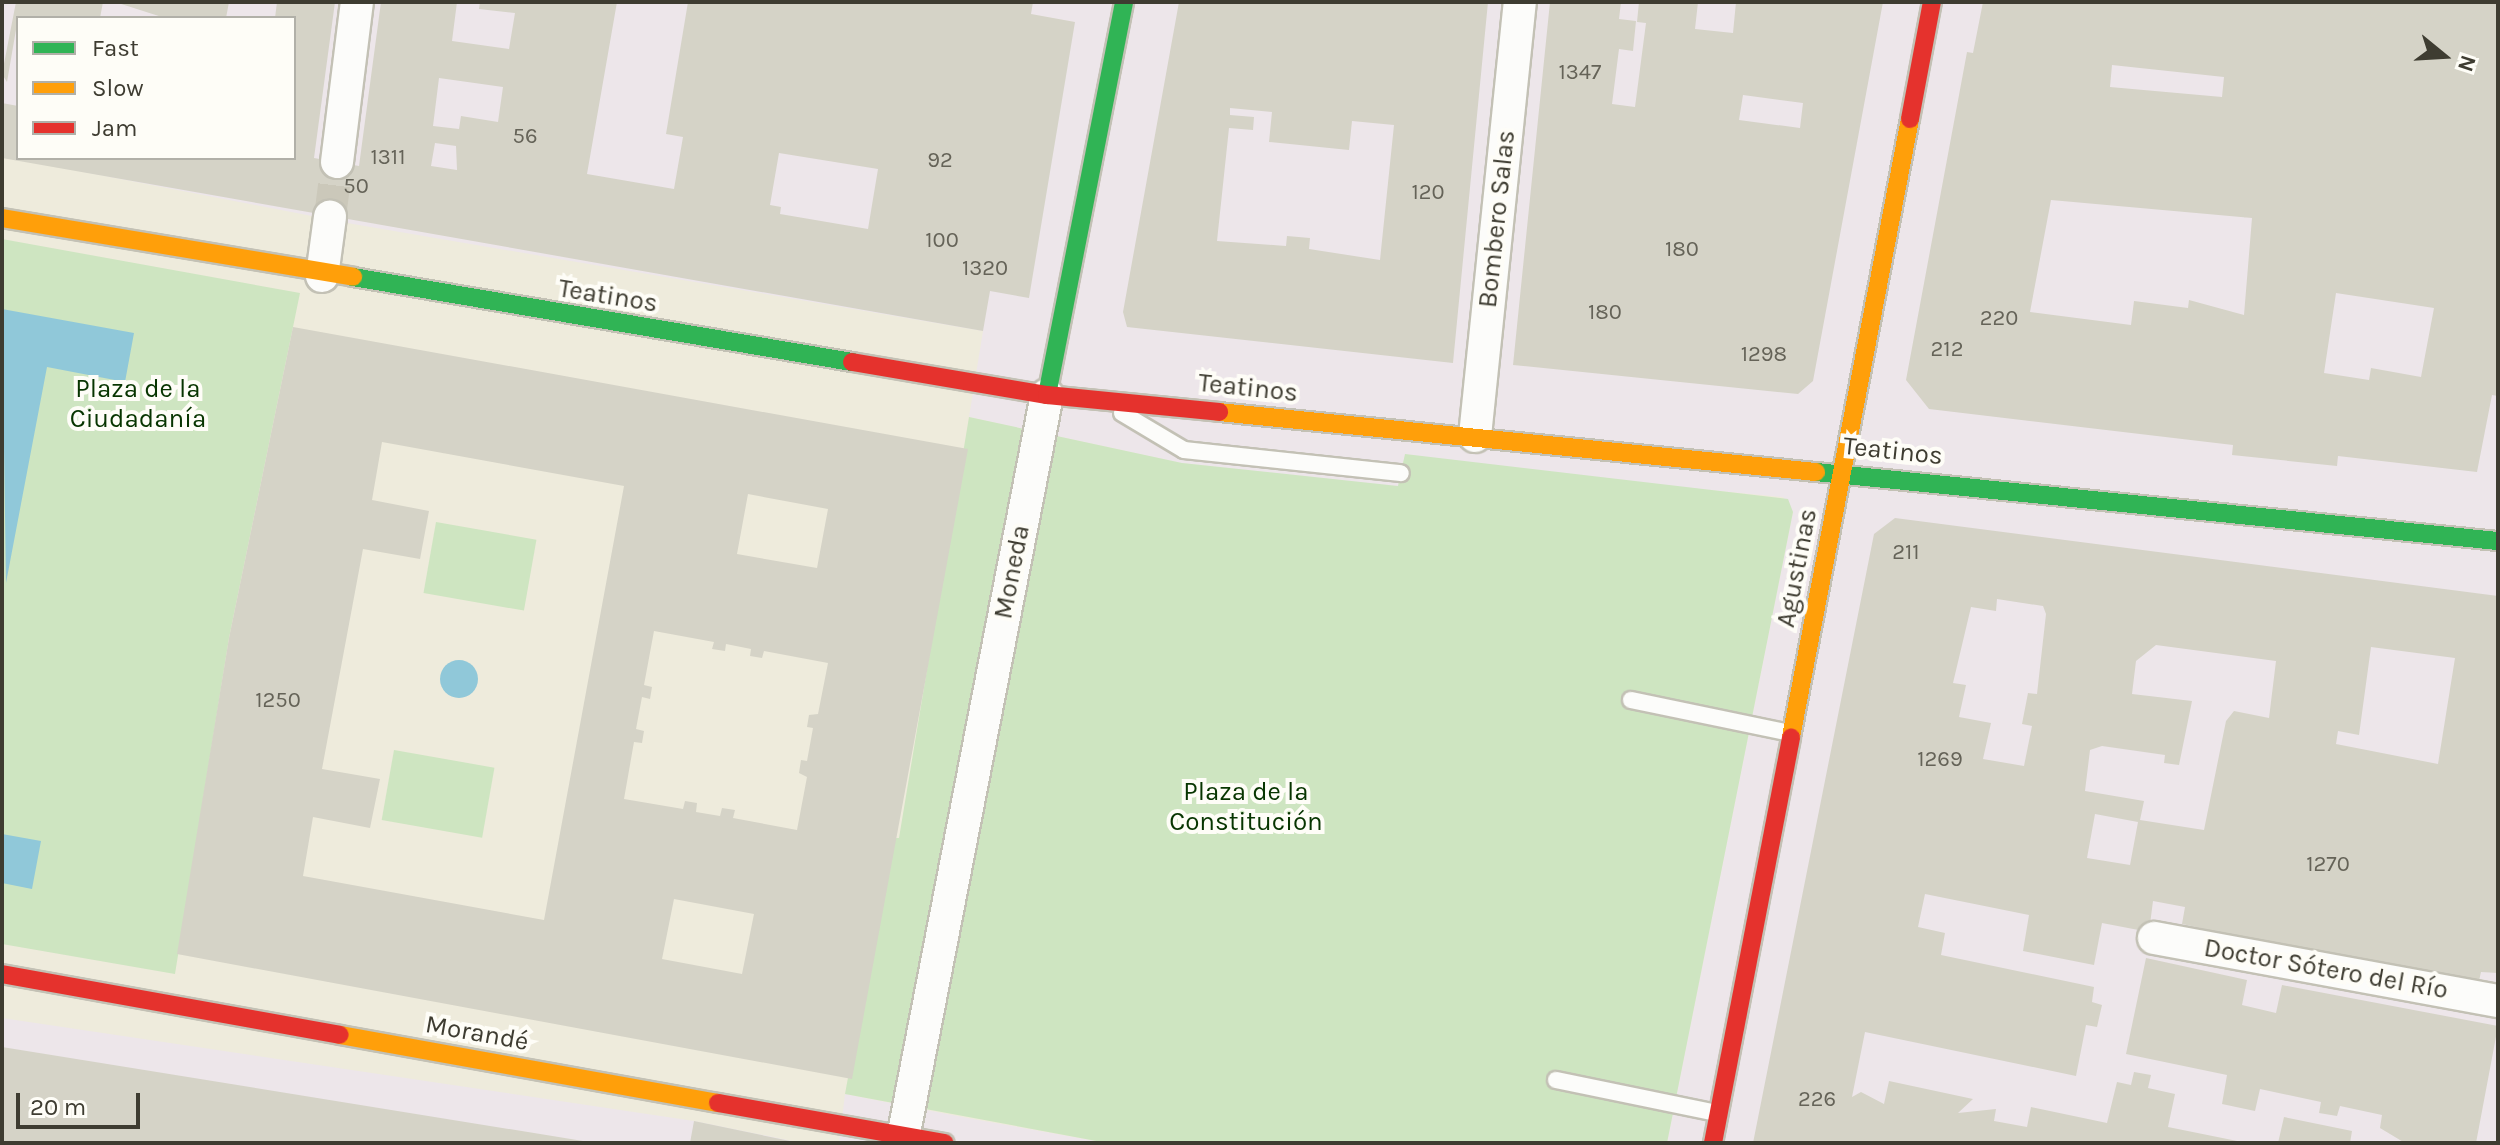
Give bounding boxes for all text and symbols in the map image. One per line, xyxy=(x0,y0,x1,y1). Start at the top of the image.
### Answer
legend xyxy=(16,16,296,160)
north arrow xyxy=(2404,16,2484,96)
text: Fast xyxy=(92,34,139,62)
text: N xyxy=(2452,52,2482,75)
house number: 1347 xyxy=(1559,60,1601,86)
text: Slow xyxy=(92,74,144,102)
text: Jam xyxy=(92,114,137,142)
house number: 56 xyxy=(512,124,538,150)
street label: Bombero Salas xyxy=(1472,129,1522,309)
house number: 1311 xyxy=(371,145,405,171)
house number: 92 xyxy=(927,148,953,174)
house number: 50 xyxy=(343,174,369,200)
house number: 120 xyxy=(1411,180,1445,206)
house number: 100 xyxy=(925,228,959,254)
house number: 180 xyxy=(1665,237,1699,263)
house number: 1320 xyxy=(962,256,1008,282)
street label: Teatinos xyxy=(556,273,660,319)
house number: 180 xyxy=(1588,300,1622,326)
house number: 220 xyxy=(1980,306,2018,332)
house number: 212 xyxy=(1931,337,1963,363)
house number: 1298 xyxy=(1741,342,1787,368)
street label: Teatinos xyxy=(1197,367,1299,409)
park label: Plaza de la Ciudadanía xyxy=(70,373,206,434)
street label: Teatinos xyxy=(1842,430,1944,472)
street label: Agustinas xyxy=(1770,506,1824,630)
street label: Moneda xyxy=(988,522,1036,622)
house number: 211 xyxy=(1892,540,1920,566)
house number: 1250 xyxy=(255,688,301,714)
house number: 1269 xyxy=(1917,747,1963,773)
park label: Plaza de la Constitución xyxy=(1169,776,1323,838)
house number: 1270 xyxy=(2306,852,2350,878)
street label: Doctor Sótero del Río xyxy=(2202,932,2450,1006)
street label: Morandé xyxy=(423,1009,531,1057)
scale bar xyxy=(20,1077,144,1127)
house number: 226 xyxy=(1798,1087,1836,1113)
text: 20 m xyxy=(30,1093,86,1121)

